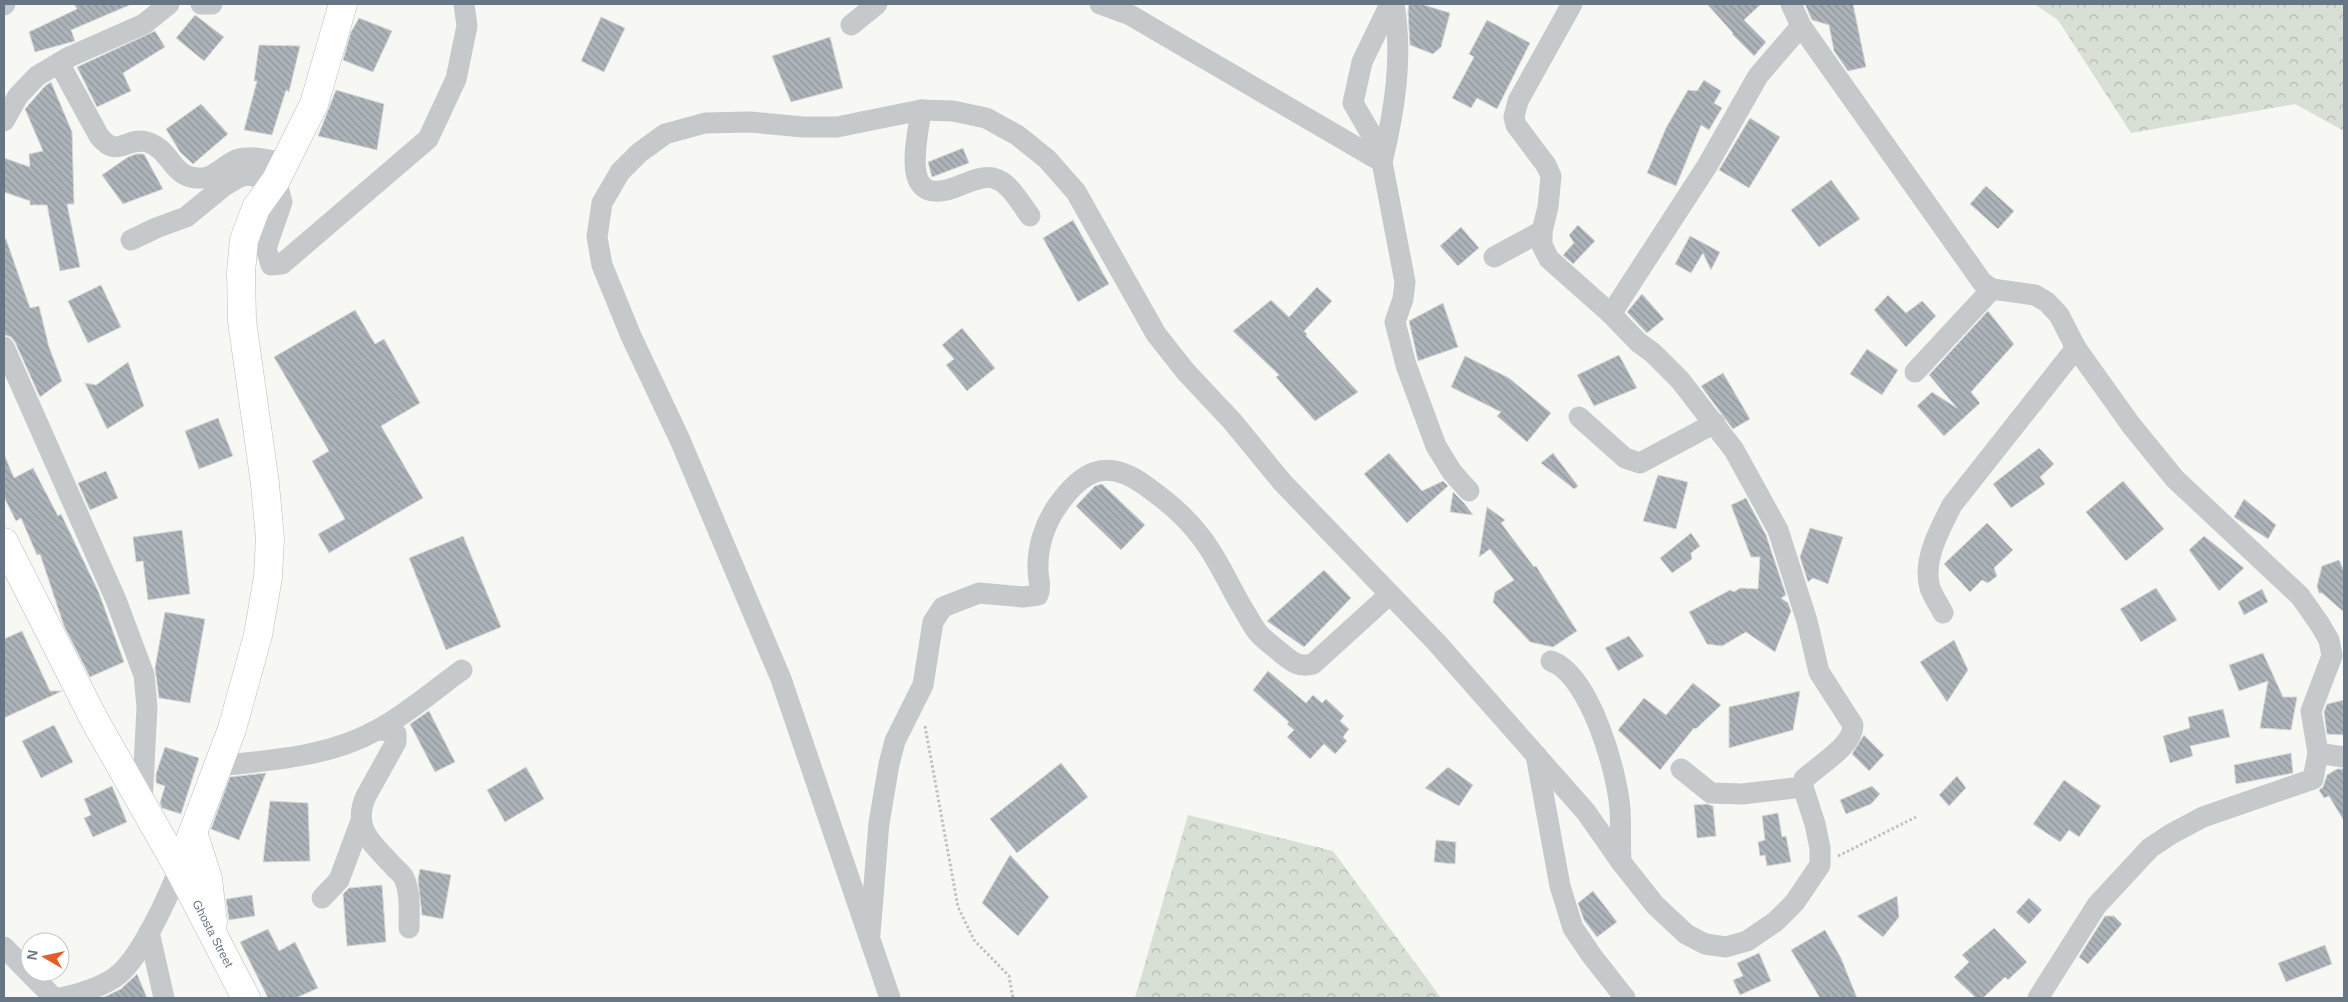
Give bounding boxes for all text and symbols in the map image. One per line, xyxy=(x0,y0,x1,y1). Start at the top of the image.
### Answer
street label: Ghosta Street xyxy=(189,898,236,971)
north arrow xyxy=(20,932,70,982)
text: N xyxy=(23,949,41,961)

